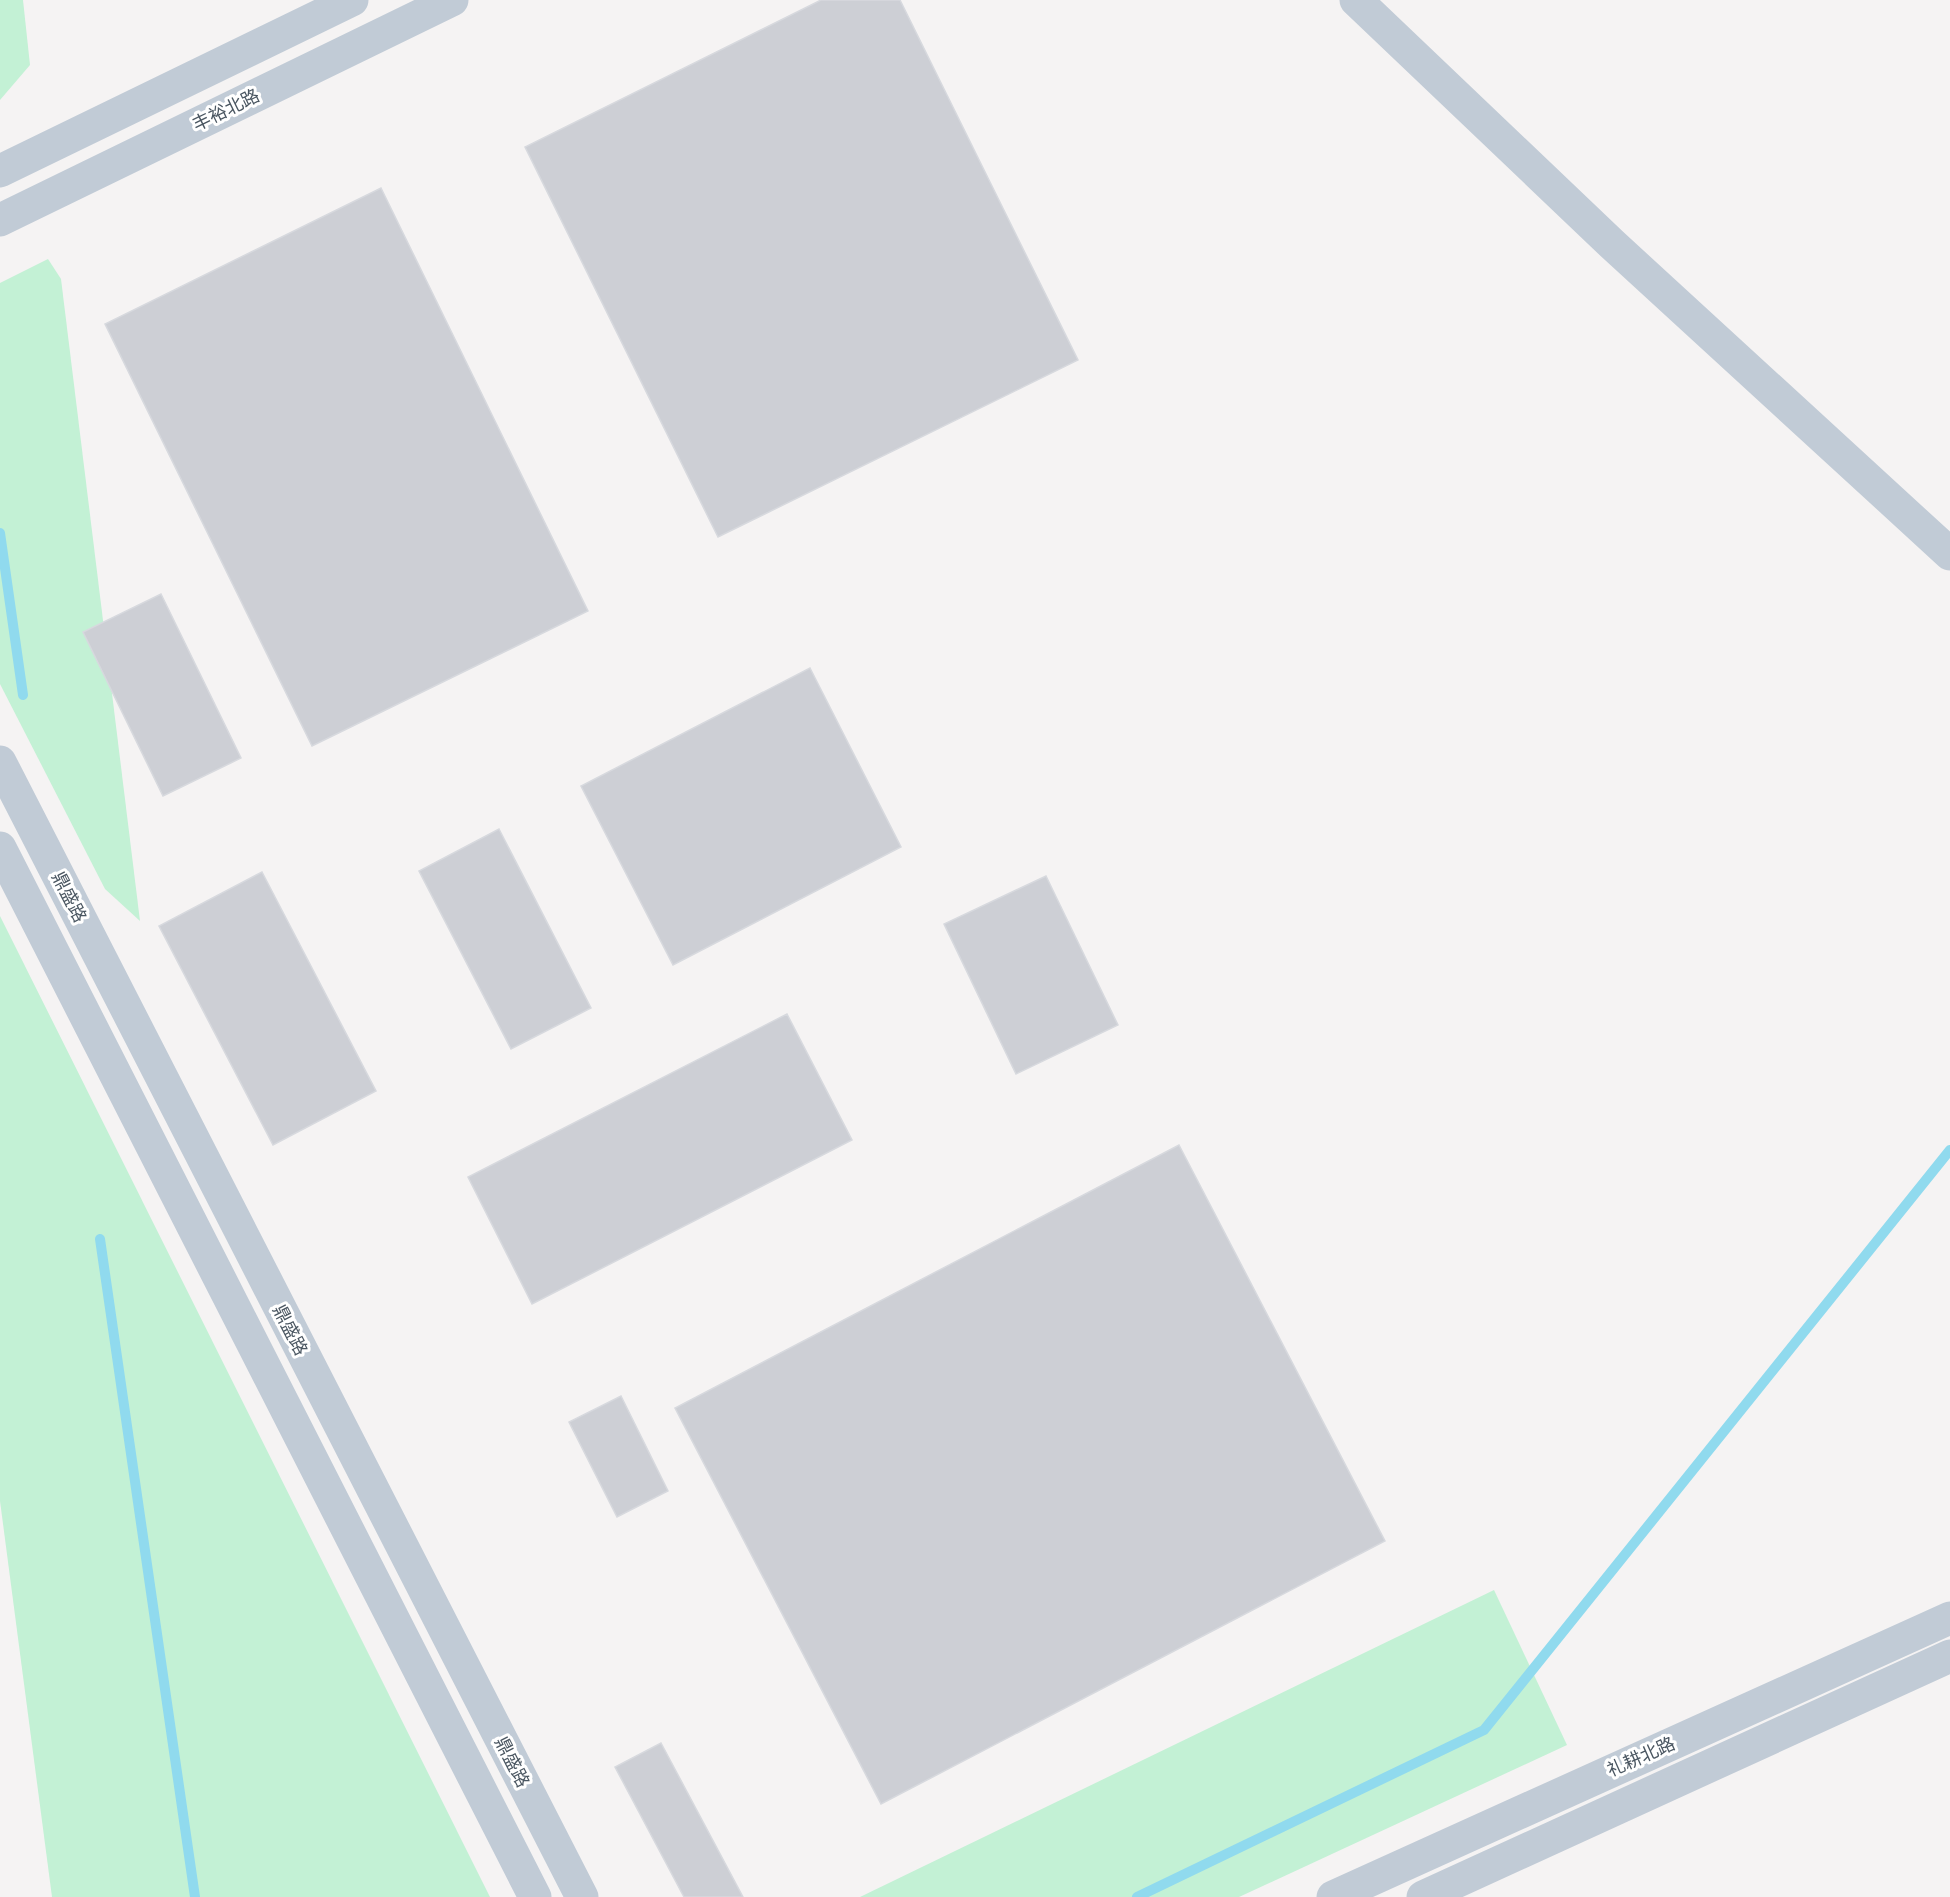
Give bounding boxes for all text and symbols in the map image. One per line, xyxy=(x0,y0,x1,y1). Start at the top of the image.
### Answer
street label: 丰裕北路 xyxy=(189,84,263,136)
street label: 鼎盛路 xyxy=(47,868,91,926)
street label: 鼎盛路 xyxy=(268,1301,312,1359)
street label: 礼耕北路 xyxy=(1604,1732,1678,1782)
street label: 鼎盛路 xyxy=(490,1733,534,1791)

